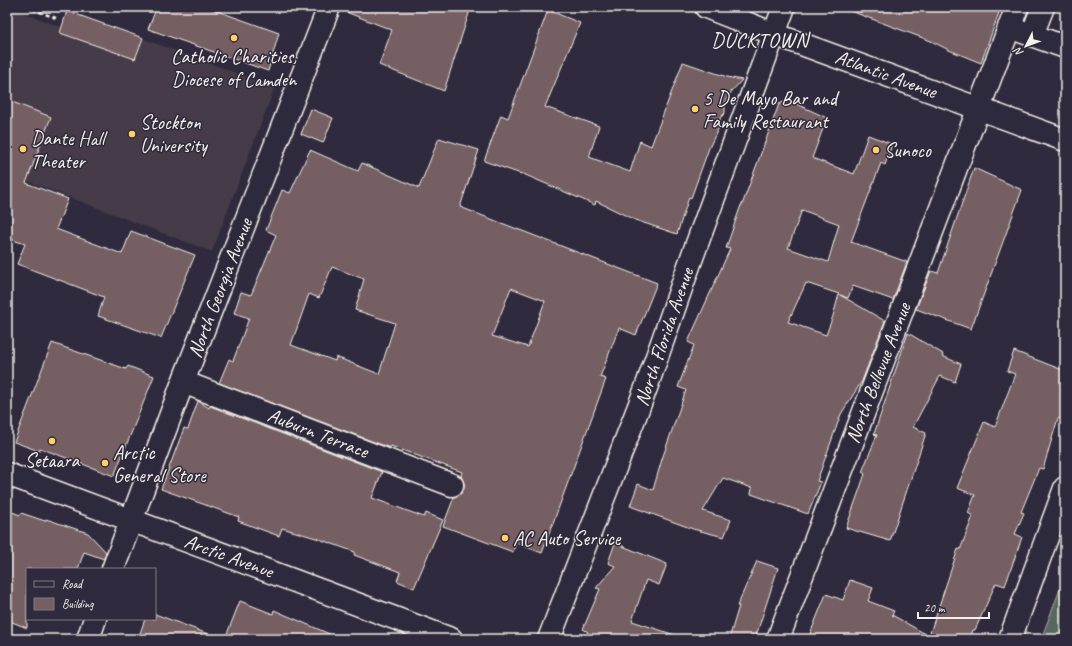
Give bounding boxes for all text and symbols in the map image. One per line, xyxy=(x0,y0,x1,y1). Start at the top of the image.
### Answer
north arrow xyxy=(1006,26,1046,66)
district label: DUCKTOWN xyxy=(711,27,811,53)
marker: Catholic Charities, Diocese of Camden xyxy=(229,33,239,43)
place label: Catholic Charities, Diocese of Camden xyxy=(171,44,297,92)
street label: Atlantic Avenue xyxy=(832,44,941,104)
text: N xyxy=(1010,44,1026,60)
place label: 5 De Mayo Bar and Family Restaurant xyxy=(703,86,840,134)
marker: 5 De Mayo Bar and Family Restaurant xyxy=(690,104,700,114)
place label: Stockton University xyxy=(140,110,209,158)
place label: Dante Hall Theater xyxy=(31,126,108,174)
marker: Stockton University xyxy=(127,129,137,139)
place label: Sunoco xyxy=(884,138,932,163)
marker: Dante Hall Theater xyxy=(18,144,28,154)
marker: Sunoco xyxy=(871,145,881,155)
street label: North Georgia Avenue xyxy=(182,213,259,361)
street label: North Florida Avenue xyxy=(629,263,700,409)
street label: North Bellevue Avenue xyxy=(840,298,917,447)
street label: Auburn Terrace xyxy=(264,402,373,464)
marker: Setaara xyxy=(47,436,57,446)
place label: Arctic General Store xyxy=(113,440,207,488)
place label: Setaara xyxy=(25,448,81,473)
marker: Arctic General Store xyxy=(100,458,110,468)
place label: AC Auto Service xyxy=(513,526,622,551)
street label: Arctic Avenue xyxy=(181,528,278,584)
marker: AC Auto Service xyxy=(500,533,510,543)
legend xyxy=(26,568,156,620)
text: Road xyxy=(62,576,84,592)
scale bar xyxy=(918,594,989,620)
text: Building xyxy=(62,596,94,612)
text: 20 m xyxy=(924,600,946,616)

